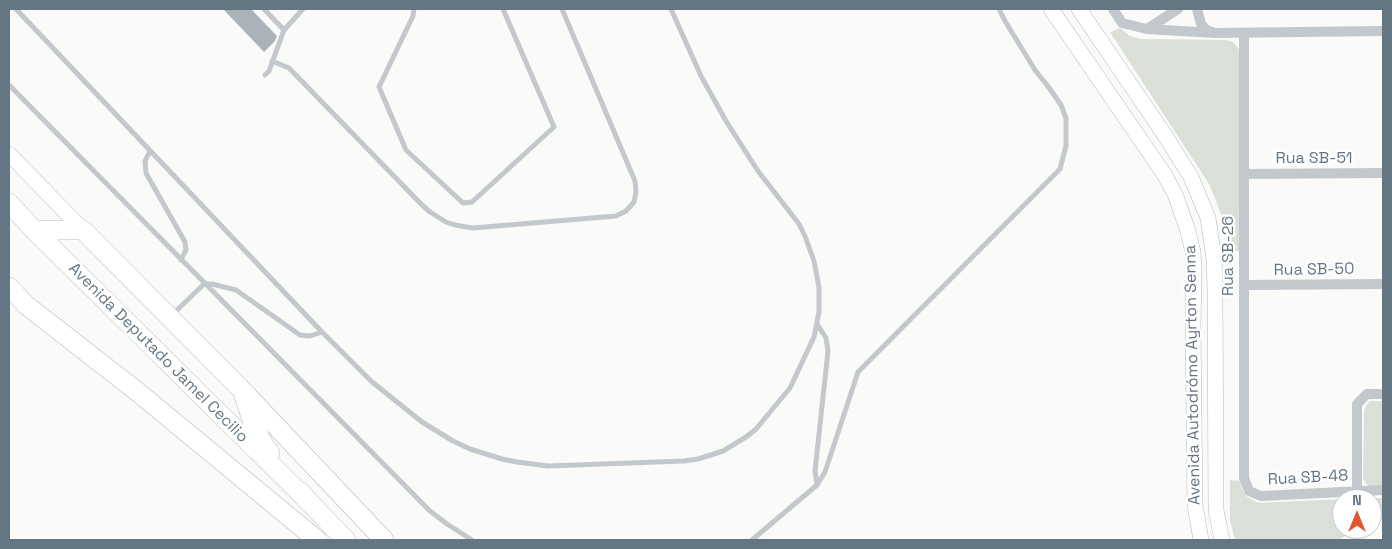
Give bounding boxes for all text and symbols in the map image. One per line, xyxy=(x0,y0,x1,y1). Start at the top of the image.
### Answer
street label: Rua SB-51 xyxy=(1276,149,1352,169)
street label: Rua SB-26 xyxy=(1219,216,1239,296)
street label: Avenida Autodrómo Ayrton Senna xyxy=(1181,245,1205,505)
street label: Avenida Deputado Jamel Cecilio xyxy=(64,259,252,447)
street label: Rua SB-50 xyxy=(1274,260,1354,280)
street label: Rua SB-48 xyxy=(1267,466,1349,490)
north arrow xyxy=(1332,489,1382,539)
text: N xyxy=(1352,491,1362,509)

